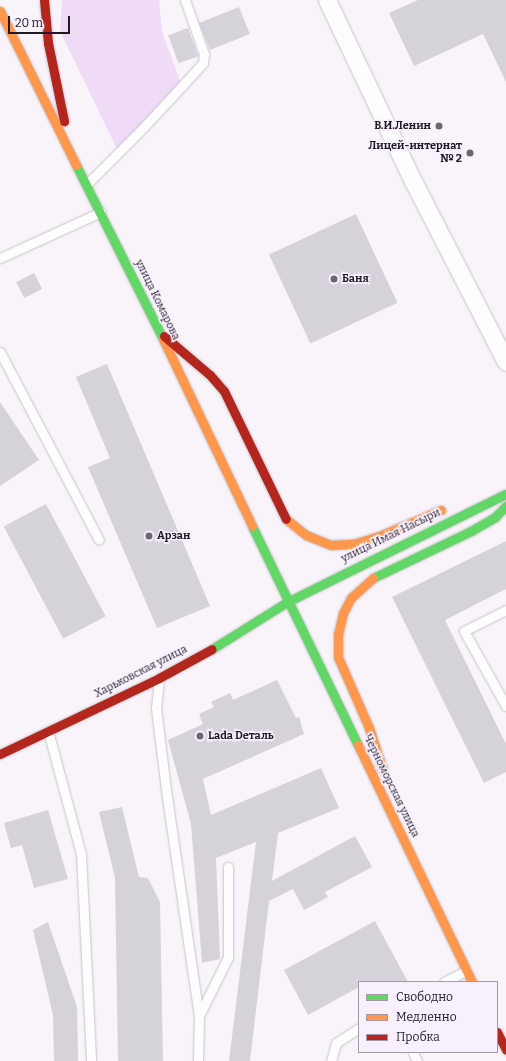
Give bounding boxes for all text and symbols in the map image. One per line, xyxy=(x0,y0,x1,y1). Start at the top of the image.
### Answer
scale bar xyxy=(10,8,72,34)
text: 20 m xyxy=(15,16,43,30)
place label: В.И.Ленин xyxy=(374,119,431,133)
marker: В.И.Ленин xyxy=(434,121,444,131)
place label: Лицей-интернат № 2 xyxy=(368,140,462,166)
marker: Лицей-интернат № 2 xyxy=(465,148,475,158)
street label: улица Комарова xyxy=(132,258,182,342)
place label: Баня xyxy=(342,272,369,286)
marker: Баня xyxy=(329,274,339,284)
street label: улица Имая Насыри xyxy=(339,506,443,566)
place label: Арзан xyxy=(157,529,190,543)
marker: Арзан xyxy=(144,531,154,541)
street label: Харьковская улица xyxy=(92,643,190,701)
place label: Lada Dеталь xyxy=(208,729,274,743)
marker: Lada Dеталь xyxy=(195,731,205,741)
street label: Черноморская улица xyxy=(360,732,422,840)
legend xyxy=(358,981,498,1053)
text: Свободно xyxy=(396,990,453,1004)
text: Медленно xyxy=(396,1010,457,1024)
text: Пробка xyxy=(396,1030,440,1044)

